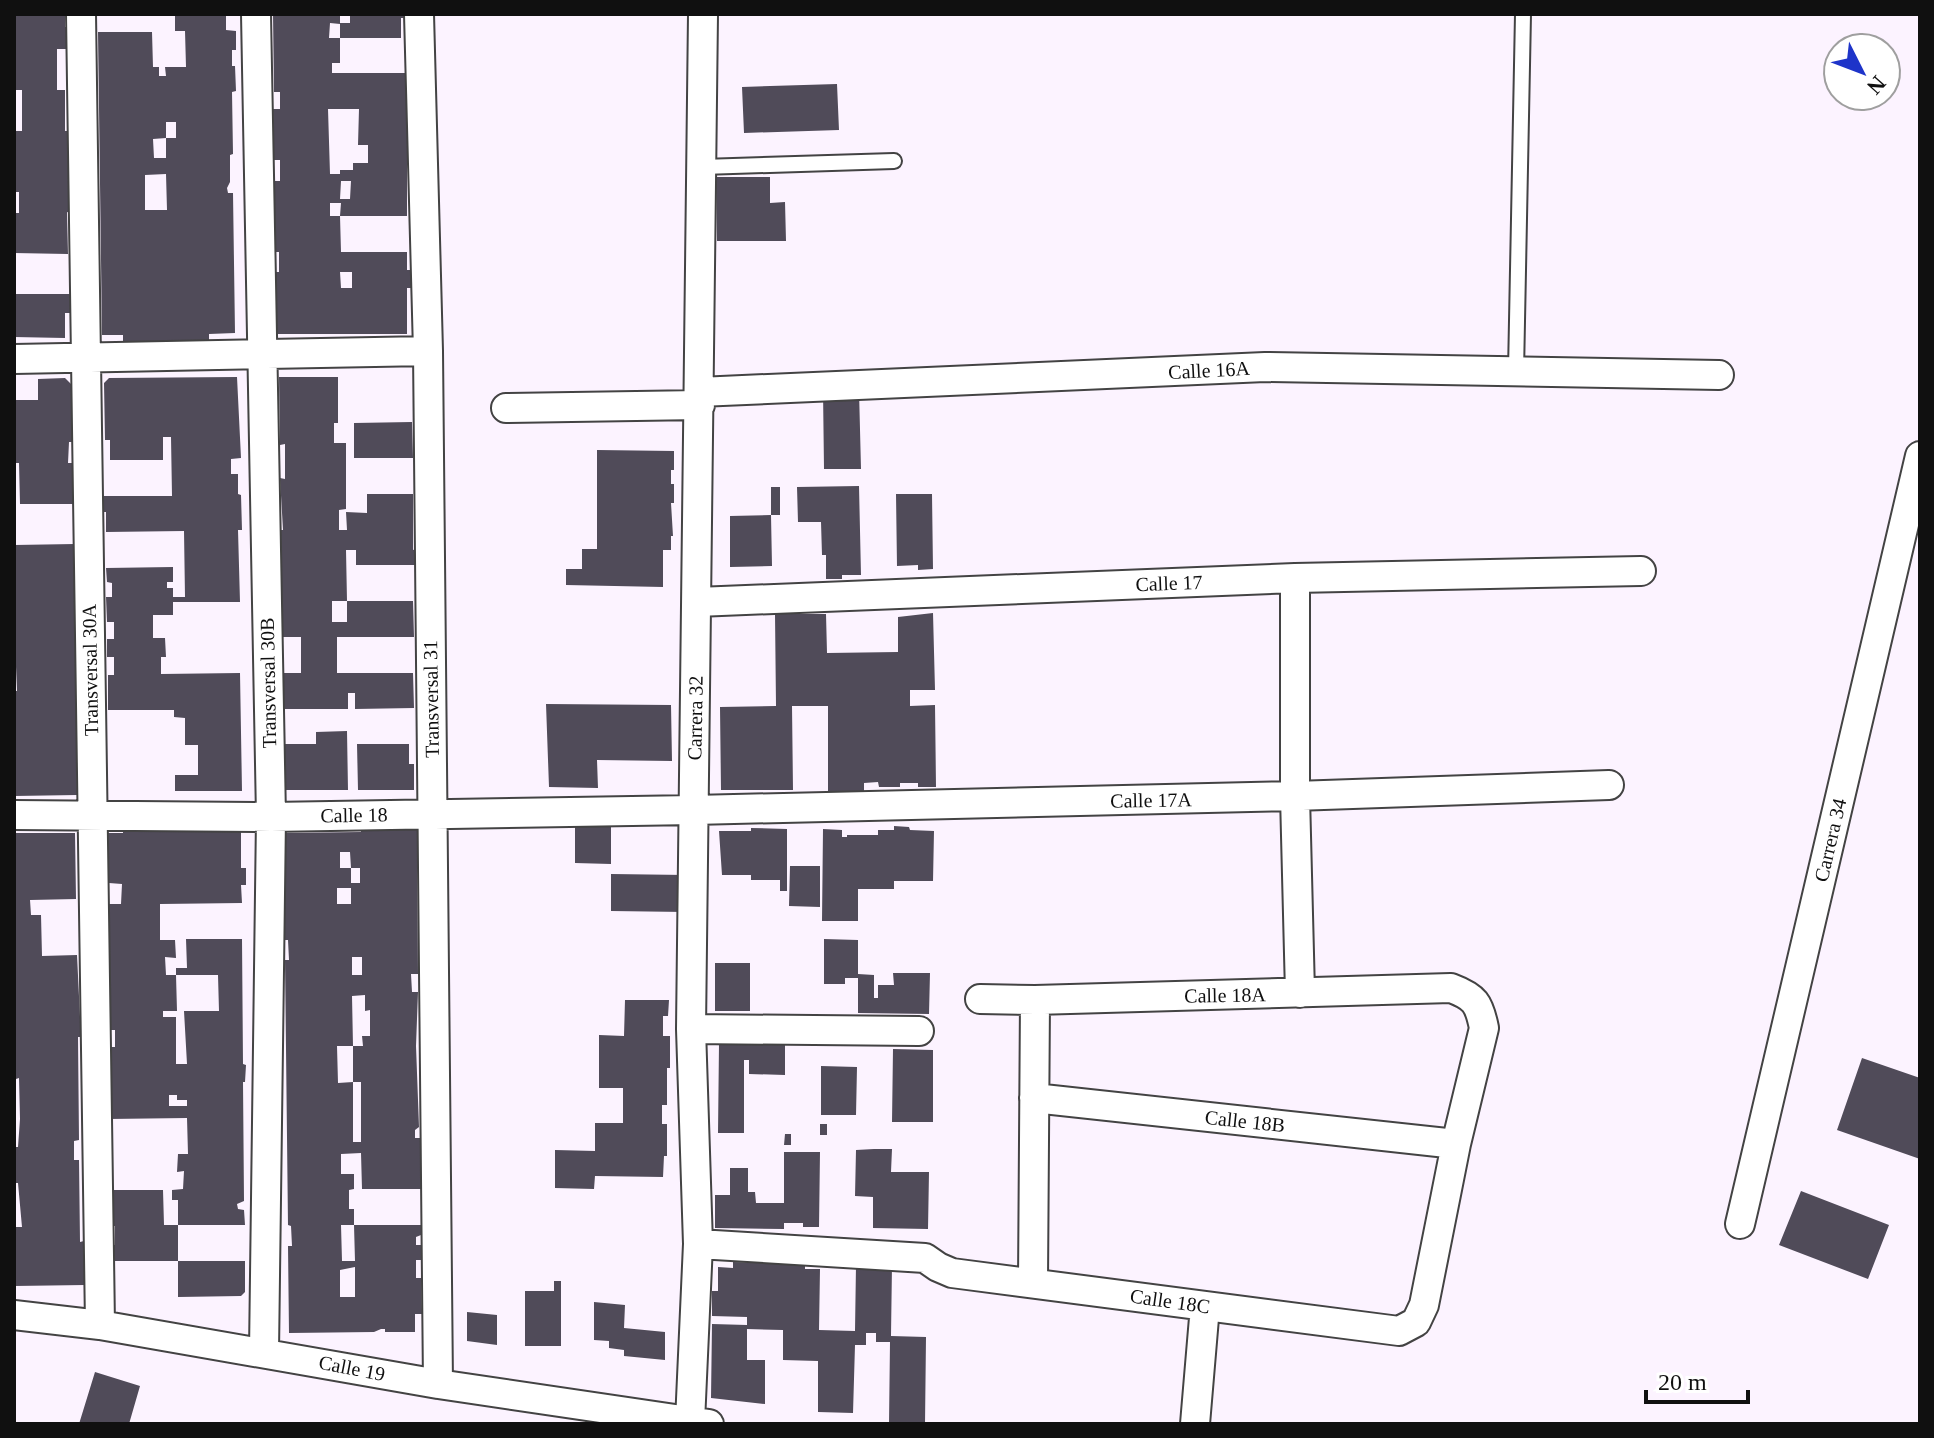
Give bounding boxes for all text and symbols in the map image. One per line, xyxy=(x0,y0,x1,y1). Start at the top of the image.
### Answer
north arrow xyxy=(1822,32,1902,112)
text: N xyxy=(1862,71,1891,99)
street label: Calle 16A xyxy=(1168,357,1251,383)
street label: Calle 17 xyxy=(1135,571,1203,595)
street label: Transversal 30A xyxy=(78,603,102,736)
street label: Transversal 30B xyxy=(256,617,280,749)
street label: Transversal 31 xyxy=(419,640,443,758)
street label: Carrera 32 xyxy=(683,675,707,761)
street label: Calle 17A xyxy=(1110,788,1193,812)
street label: Carrera 34 xyxy=(1810,796,1850,884)
street label: Calle 18 xyxy=(320,803,388,827)
street label: Calle 18A xyxy=(1184,983,1267,1007)
street label: Calle 18B xyxy=(1204,1106,1286,1136)
street label: Calle 18C xyxy=(1129,1285,1211,1317)
street label: Calle 19 xyxy=(317,1351,387,1385)
scale bar xyxy=(1646,1354,1748,1404)
text: 20 m xyxy=(1658,1369,1707,1395)

